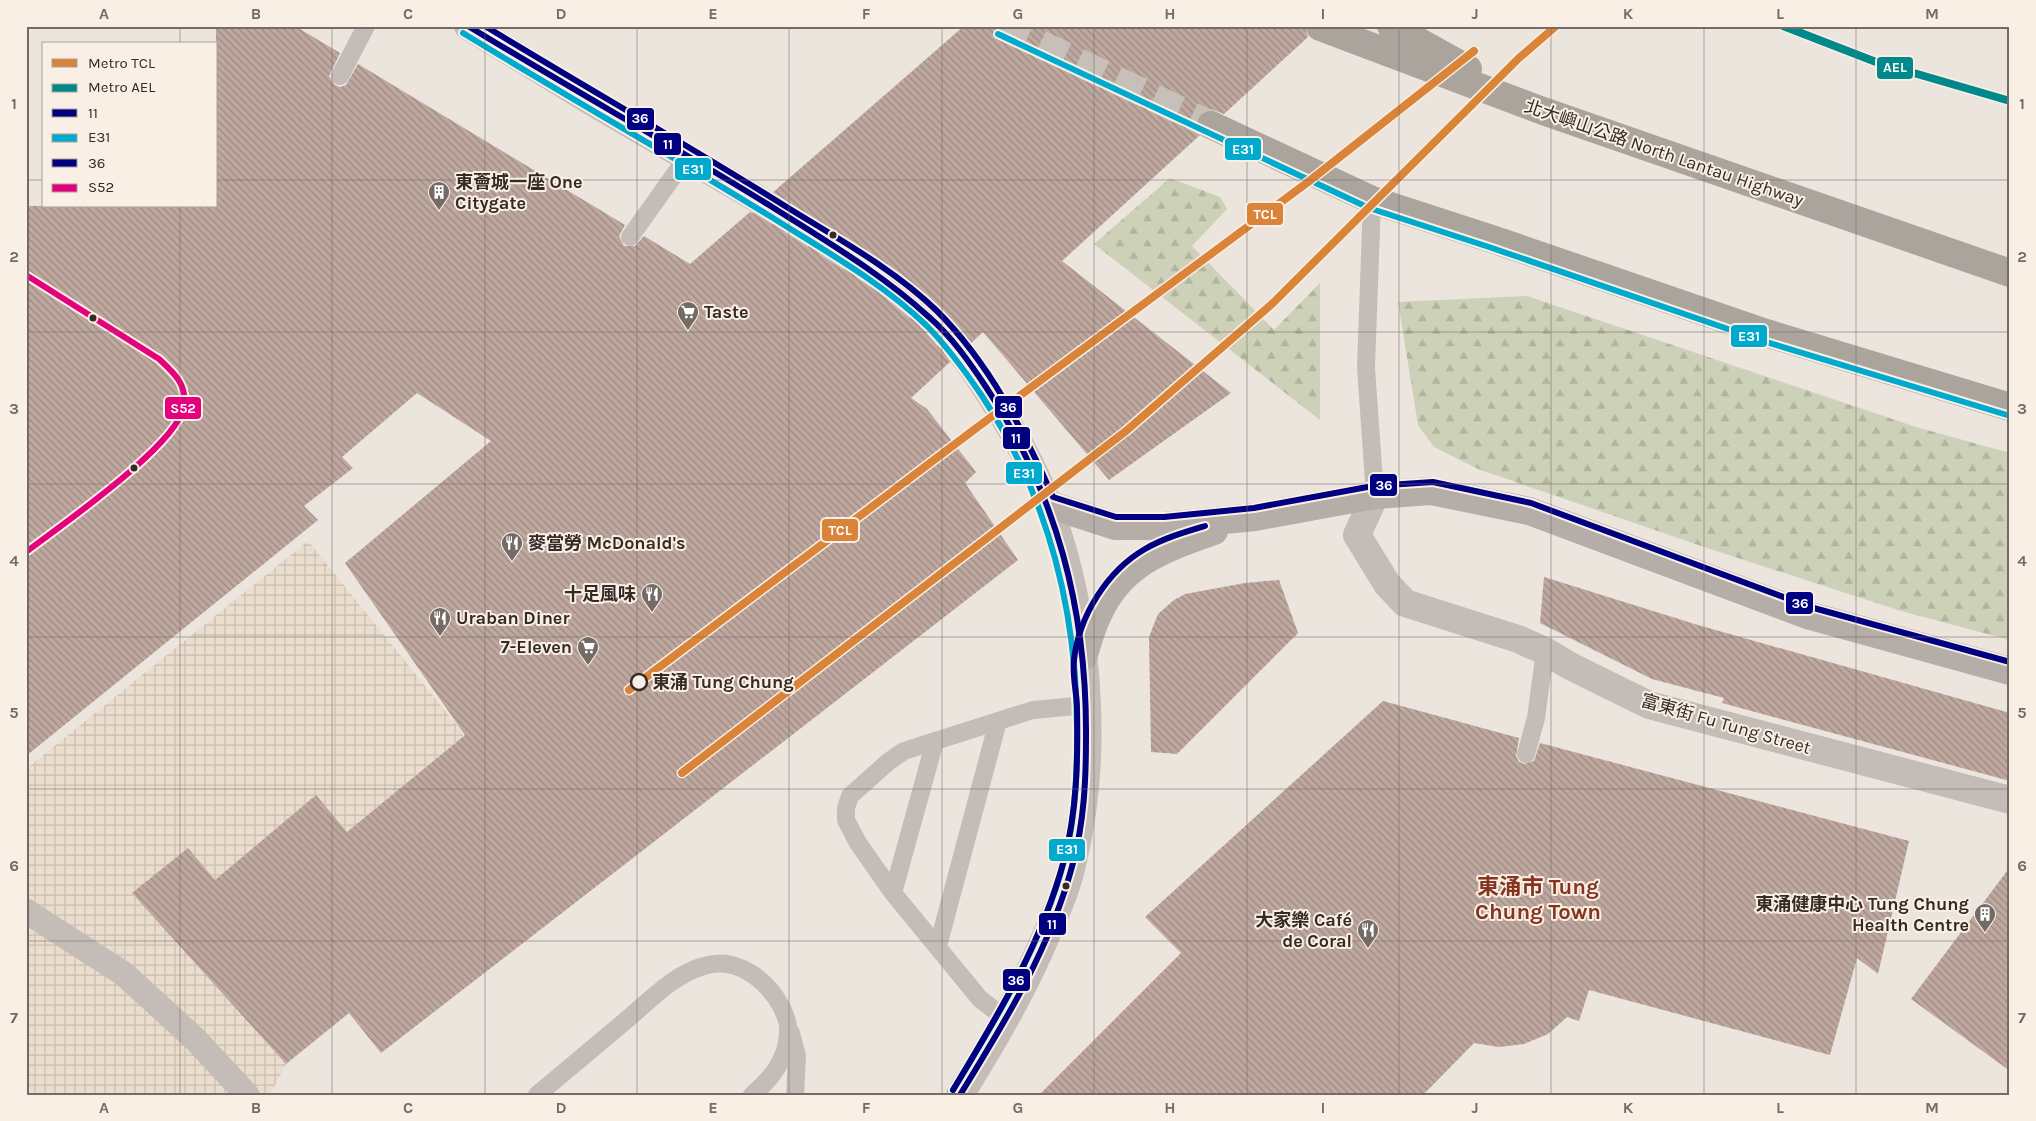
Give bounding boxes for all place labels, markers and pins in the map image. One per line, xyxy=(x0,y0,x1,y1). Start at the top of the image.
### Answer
place label: 東薈城一座 One Citygate xyxy=(455,171,583,214)
building icon: 東薈城一座 One Citygate xyxy=(427,180,451,211)
unlabelled marker xyxy=(828,230,838,240)
supermarket icon: Taste xyxy=(676,300,700,331)
place label: Taste xyxy=(704,301,749,323)
unlabelled marker xyxy=(88,313,98,323)
unlabelled marker xyxy=(129,463,139,473)
restaurant icon: 麥當勞 McDonald's xyxy=(500,531,524,562)
place label: 麥當勞 McDonald's xyxy=(528,532,685,554)
restaurant icon: 十足風味 xyxy=(640,582,664,613)
place label: 十足風味 xyxy=(564,583,636,605)
restaurant icon: Uraban Diner xyxy=(428,606,452,637)
place label: Uraban Diner xyxy=(456,607,569,629)
supermarket icon: 7-Eleven xyxy=(576,635,600,666)
place label: 7-Eleven xyxy=(501,636,572,658)
place label: 東涌 Tung Chung xyxy=(652,671,794,693)
marker: 東涌 Tung Chung xyxy=(630,673,648,691)
unlabelled marker xyxy=(1061,881,1071,891)
place label: 東涌健康中心 Tung Chung Health Centre xyxy=(1755,893,1970,936)
building icon: 東涌健康中心 Tung Chung Health Centre xyxy=(1973,902,1997,933)
place label: 大家樂 Café de Coral xyxy=(1255,909,1352,952)
restaurant icon: 大家樂 Café de Coral xyxy=(1356,918,1380,949)

